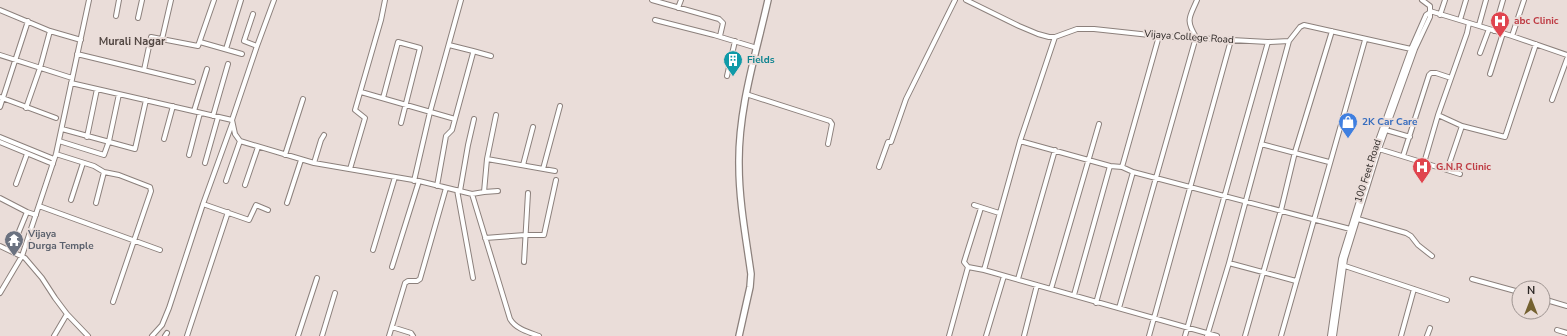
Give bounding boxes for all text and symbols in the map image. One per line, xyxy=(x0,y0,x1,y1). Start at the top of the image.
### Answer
hospital icon: abc Clinic xyxy=(1489,10,1511,38)
place label: abc Clinic xyxy=(1514,14,1559,28)
street label: Vijaya College Road xyxy=(1143,27,1234,47)
district label: Murali Nagar xyxy=(99,34,166,49)
building icon: Fields xyxy=(722,49,744,77)
place label: Fields xyxy=(747,53,775,67)
shop icon: 2K Car Care xyxy=(1337,111,1359,139)
place label: 2K Car Care xyxy=(1362,115,1418,129)
street label: 100 Feet Road xyxy=(1351,137,1385,204)
hospital icon: G.N.R Clinic xyxy=(1411,156,1433,184)
place label: G.N.R Clinic xyxy=(1436,160,1491,174)
place label: Vijaya Durga Temple xyxy=(27,227,94,253)
temple icon: Vijaya Durga Temple xyxy=(3,229,25,257)
north arrow xyxy=(1511,280,1551,320)
text: N xyxy=(1527,283,1535,298)

